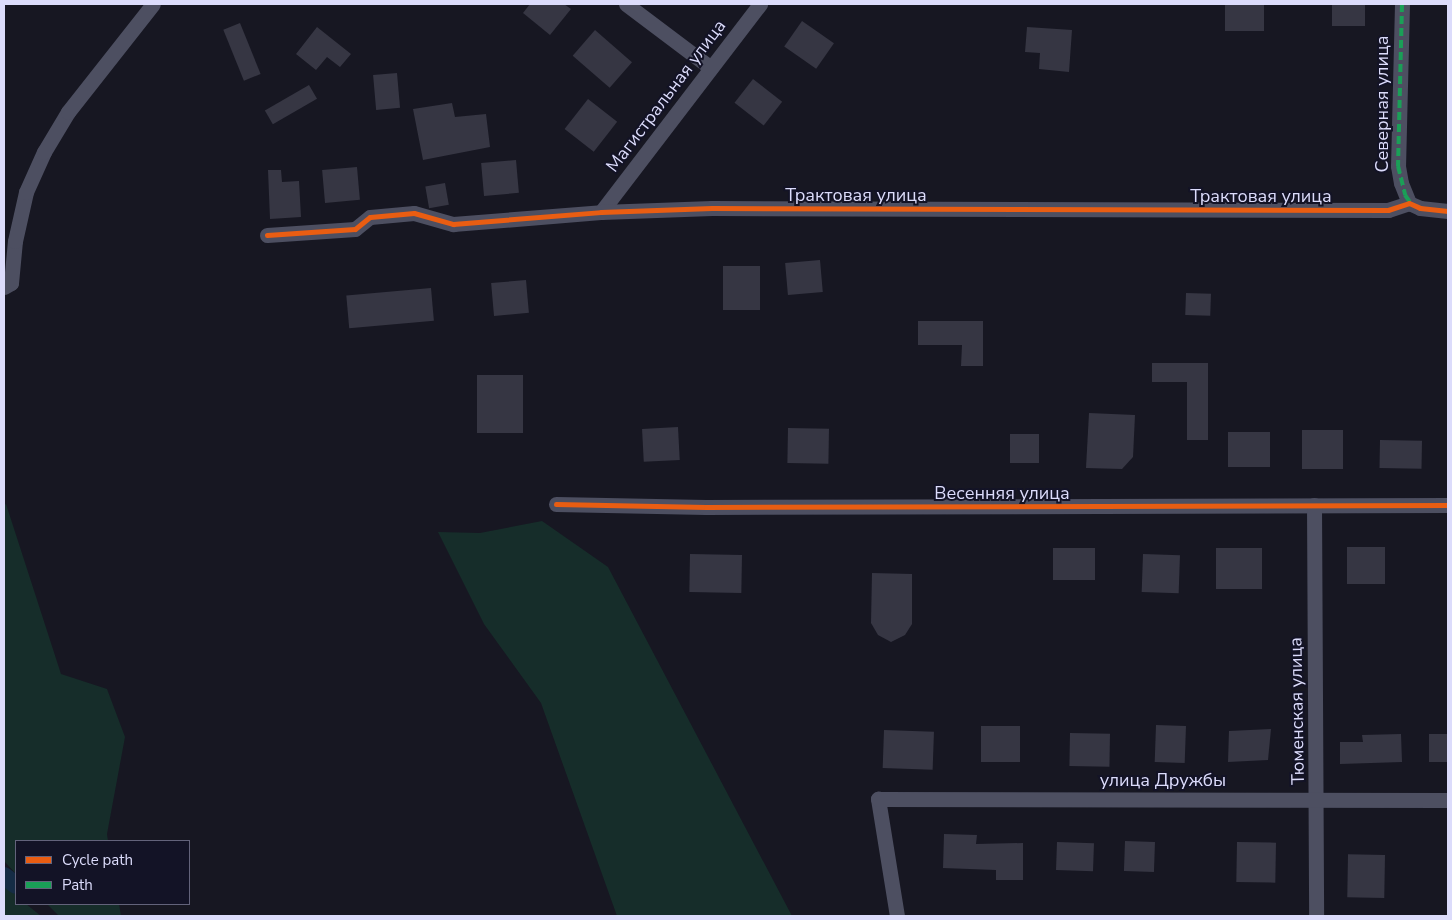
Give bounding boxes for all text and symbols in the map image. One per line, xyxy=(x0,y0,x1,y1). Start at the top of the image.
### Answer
street label: Магистральная улица xyxy=(602,16,730,176)
street label: Северная улица xyxy=(1371,36,1393,172)
street label: Трактовая улица xyxy=(785,184,927,206)
street label: Трактовая улица xyxy=(1190,185,1332,207)
street label: Весенняя улица xyxy=(934,482,1070,504)
street label: Тюменская улица xyxy=(1285,637,1309,785)
street label: улица Дружбы xyxy=(1100,769,1226,791)
legend xyxy=(15,840,190,905)
text: Cycle path xyxy=(62,850,133,870)
text: Path xyxy=(62,875,93,895)

